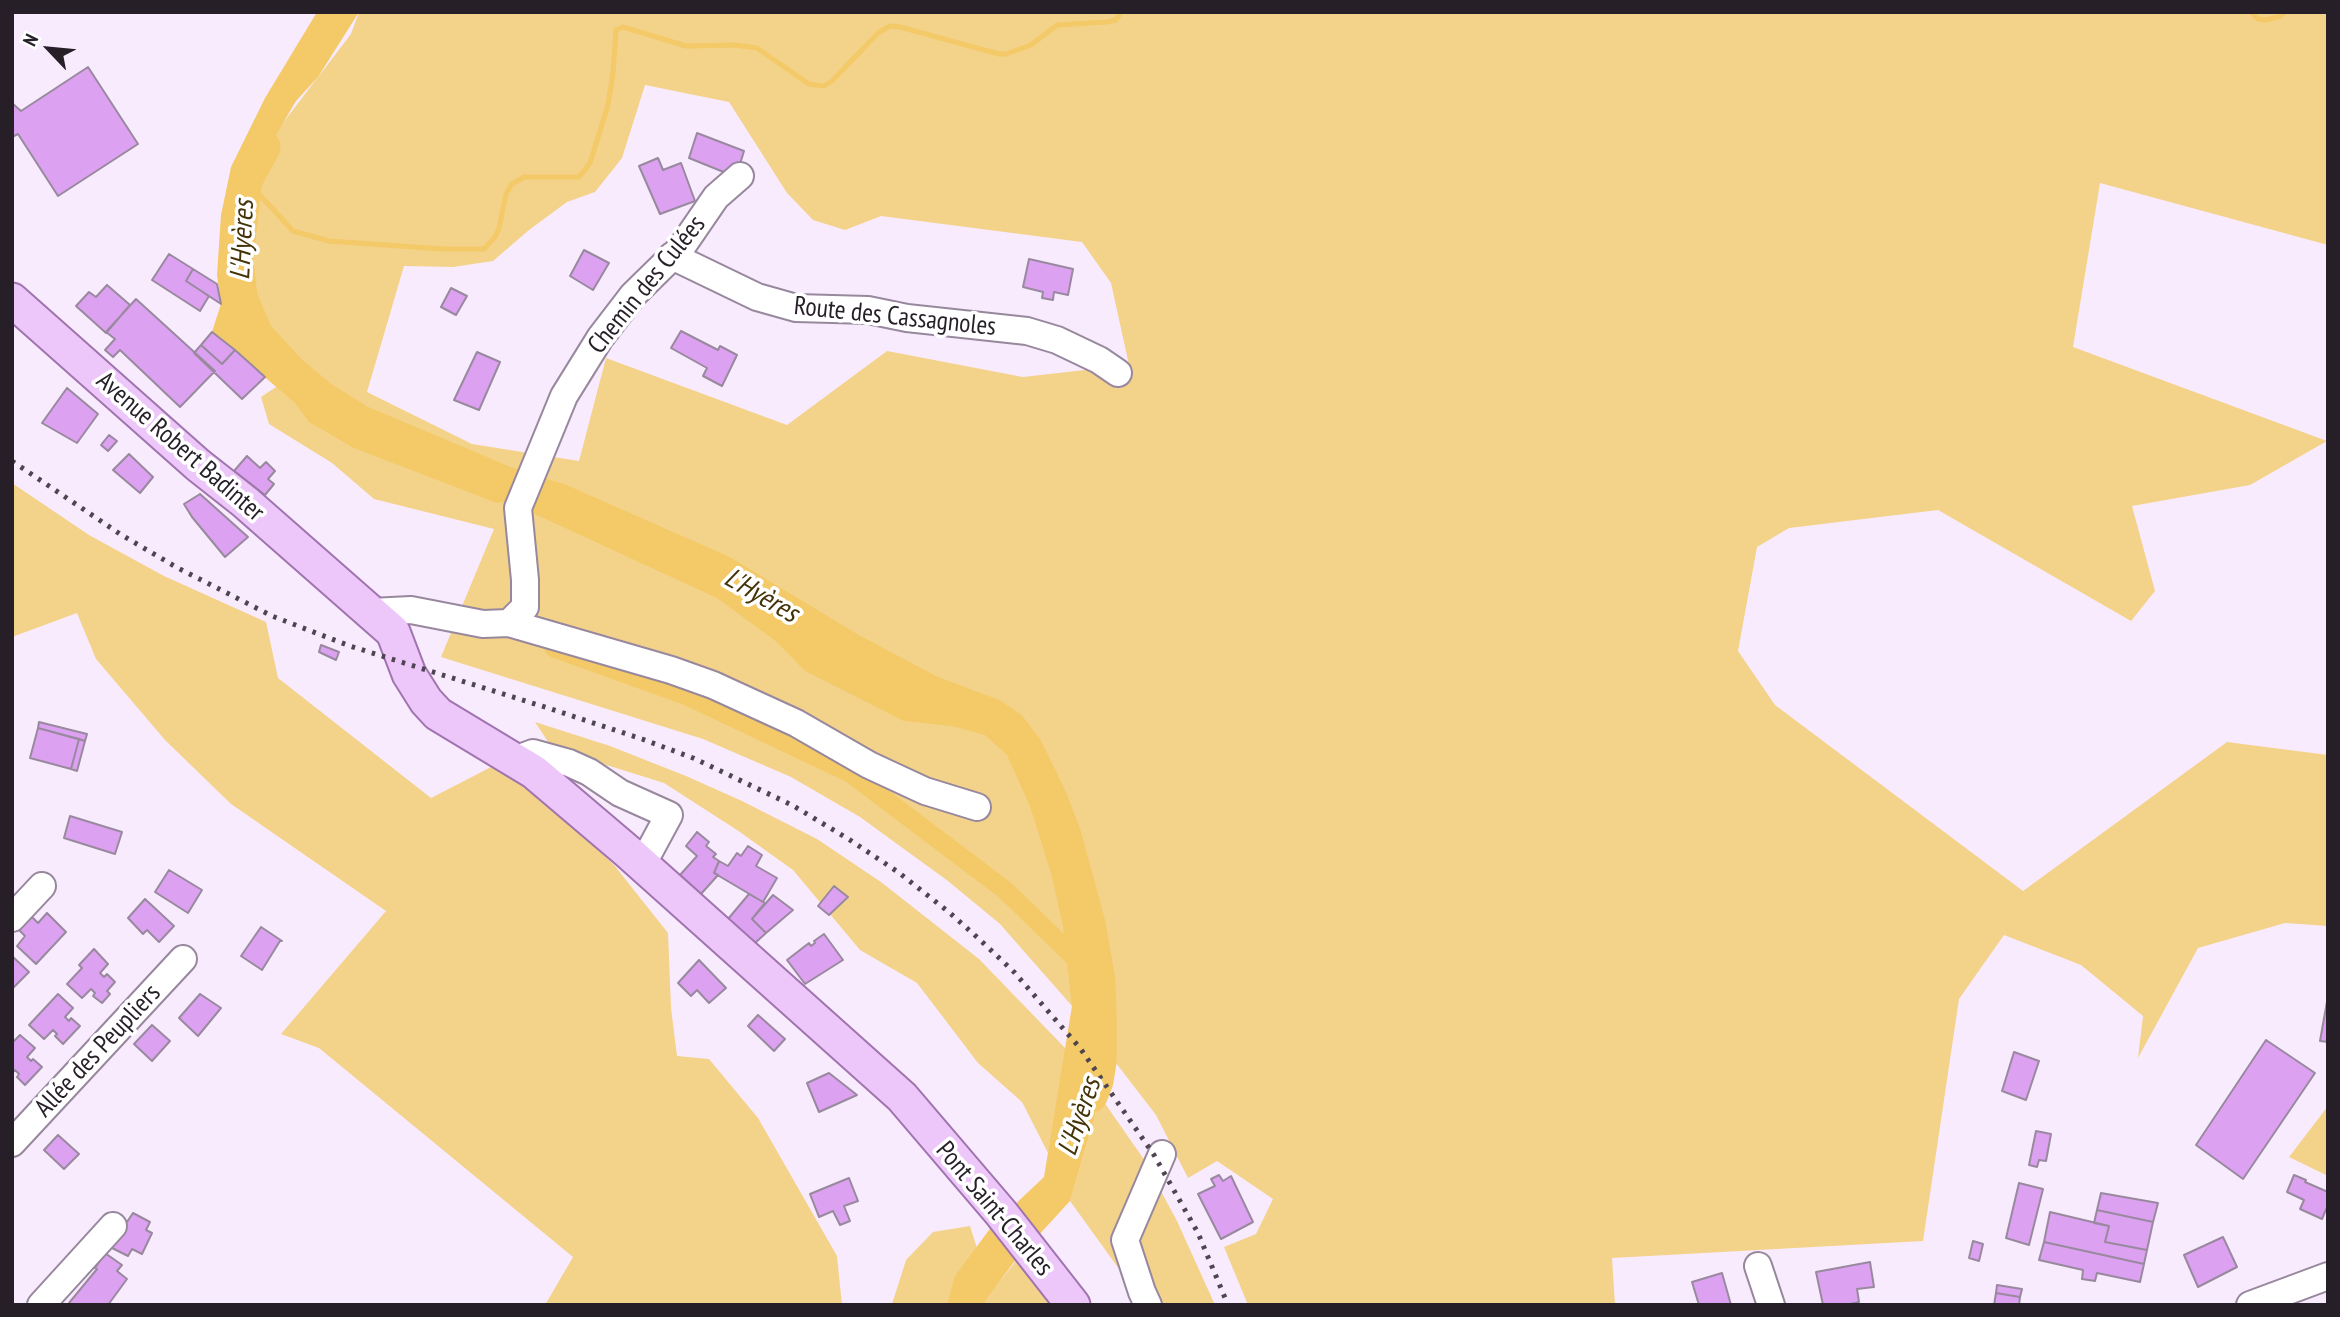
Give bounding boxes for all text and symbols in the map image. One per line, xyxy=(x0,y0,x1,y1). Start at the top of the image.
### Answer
north arrow xyxy=(14,14,84,84)
text: N xyxy=(17,30,43,50)
water label: L'Hyères xyxy=(224,199,262,281)
street label: Chemin des Culées xyxy=(582,210,712,360)
street label: Route des Cassagnoles xyxy=(792,291,998,343)
street label: Avenue Robert Badinter xyxy=(90,366,270,528)
water label: L'Hyères xyxy=(718,562,804,630)
street label: Allée des Peupliers xyxy=(29,978,167,1124)
water label: L'Hyères xyxy=(1051,1074,1109,1160)
street label: Pont Saint-Charles xyxy=(929,1136,1059,1282)

